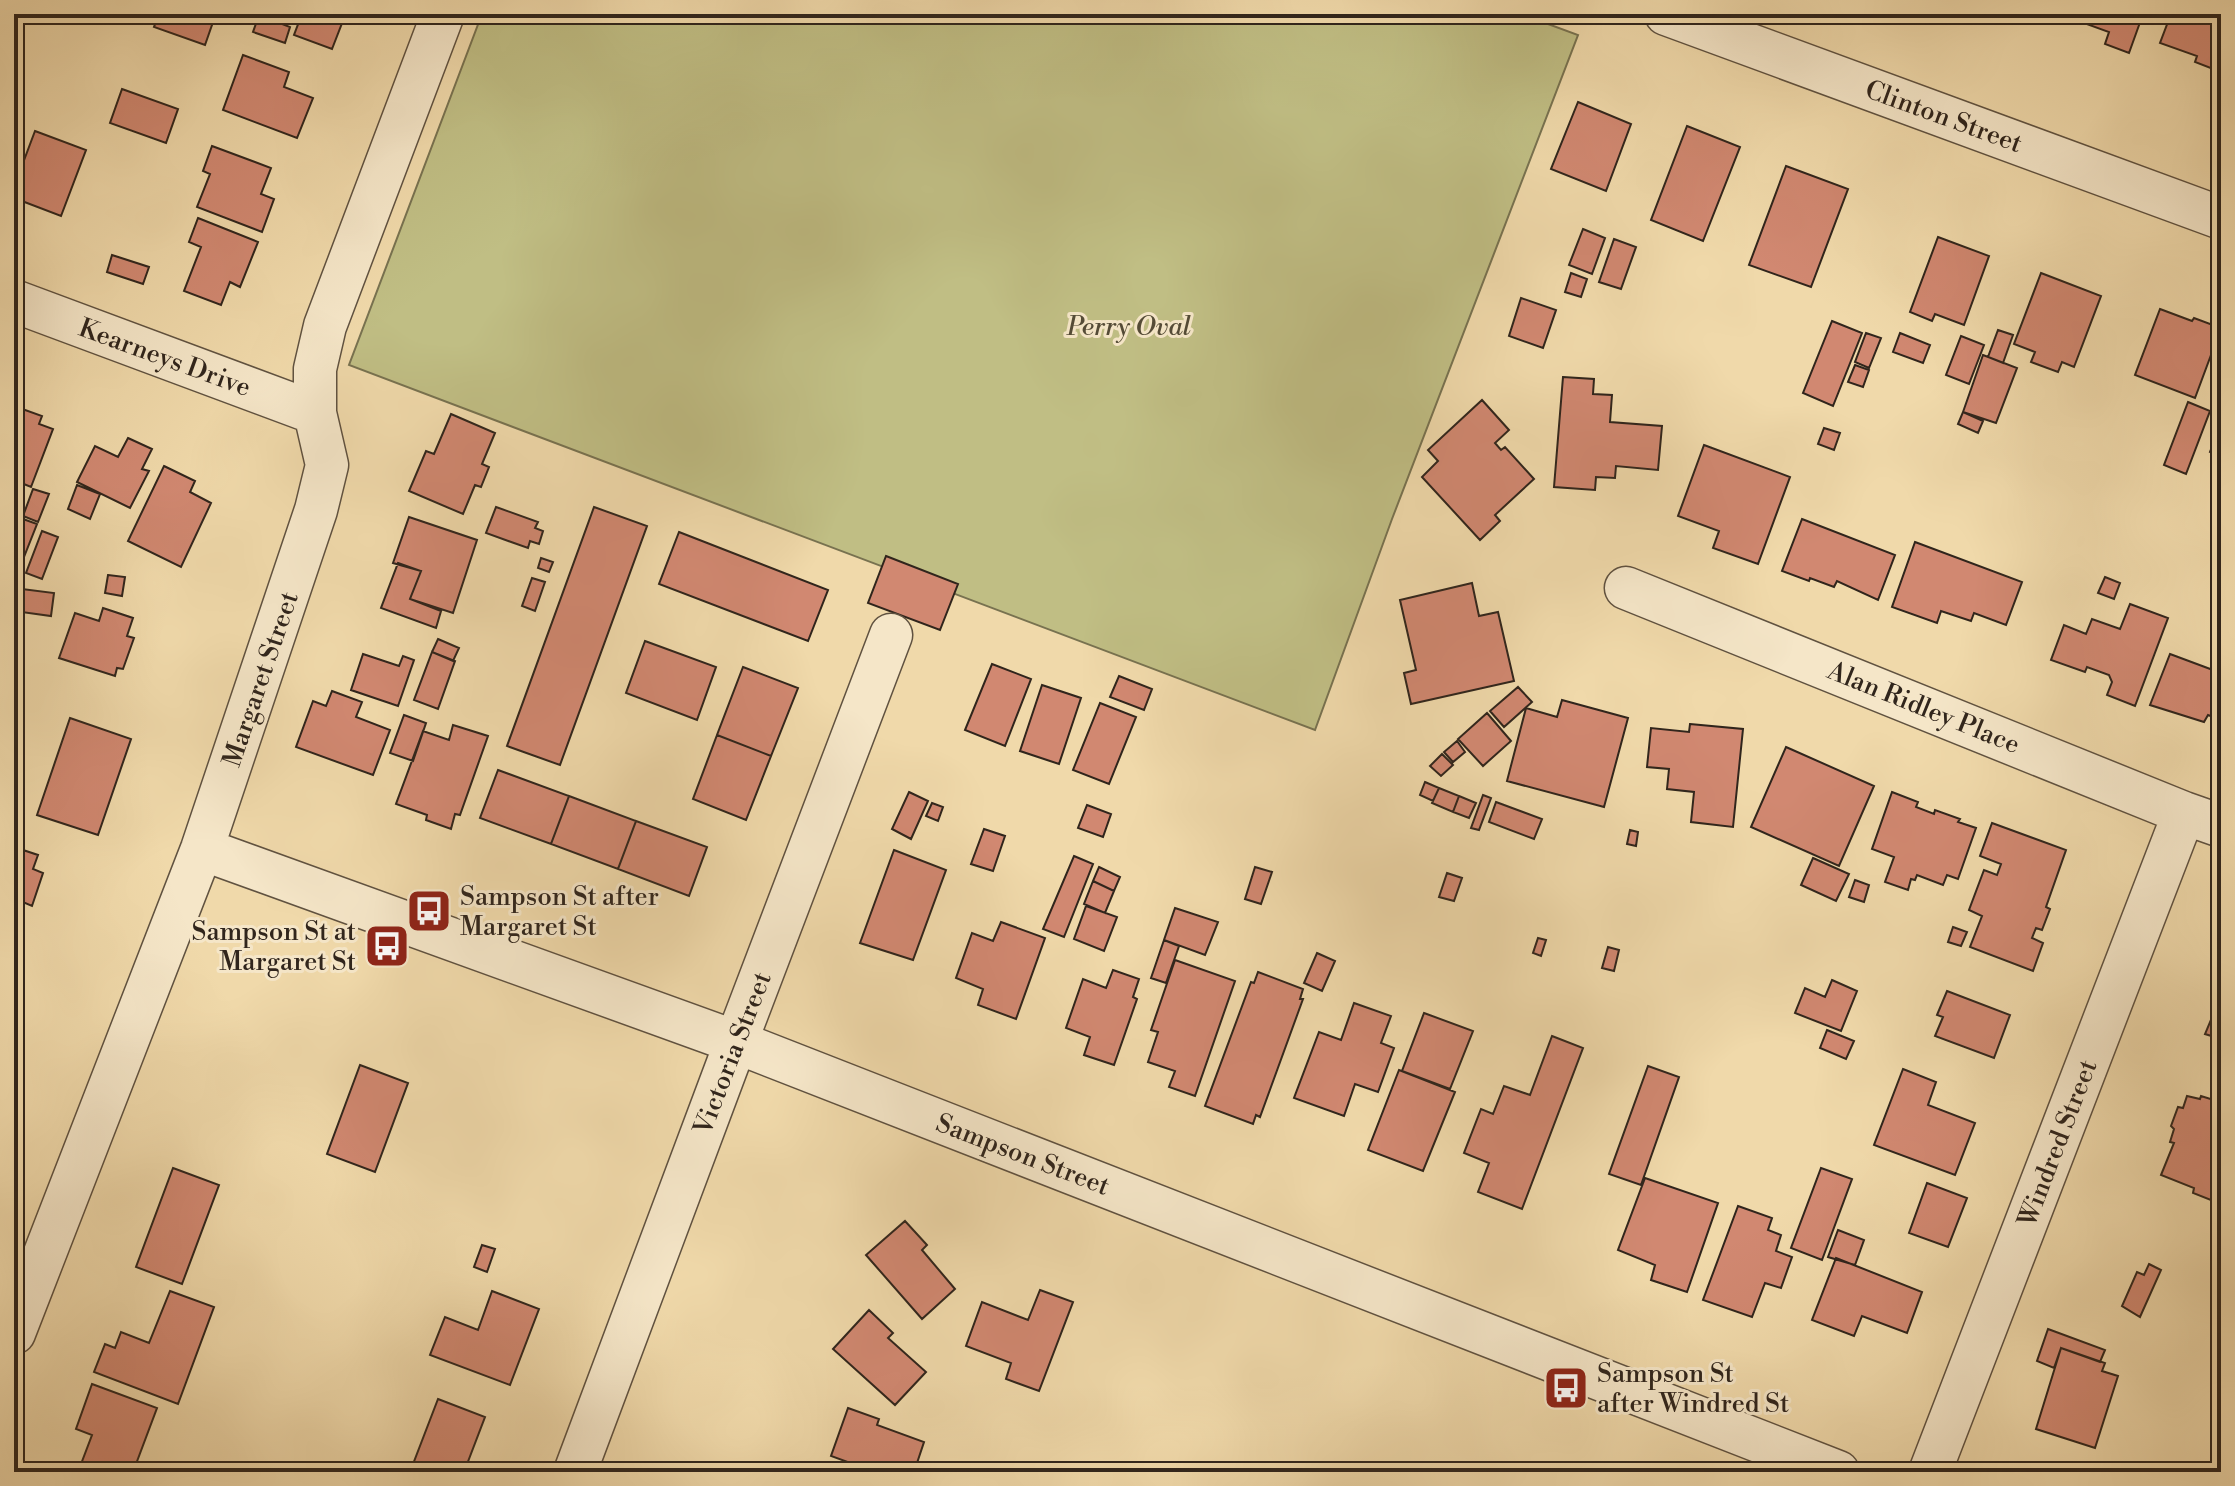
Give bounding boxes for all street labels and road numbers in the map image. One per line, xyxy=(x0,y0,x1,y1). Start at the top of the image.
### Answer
street label: Clinton Street xyxy=(1861,74,2026,160)
street label: Kearneys Drive xyxy=(74,312,255,404)
street label: Margaret Street xyxy=(216,588,306,771)
street label: Alan Ridley Place xyxy=(1822,654,2024,761)
street label: Victoria Street xyxy=(687,967,779,1140)
street label: Windred Street xyxy=(2011,1055,2104,1232)
street label: Sampson Street xyxy=(931,1107,1114,1203)

